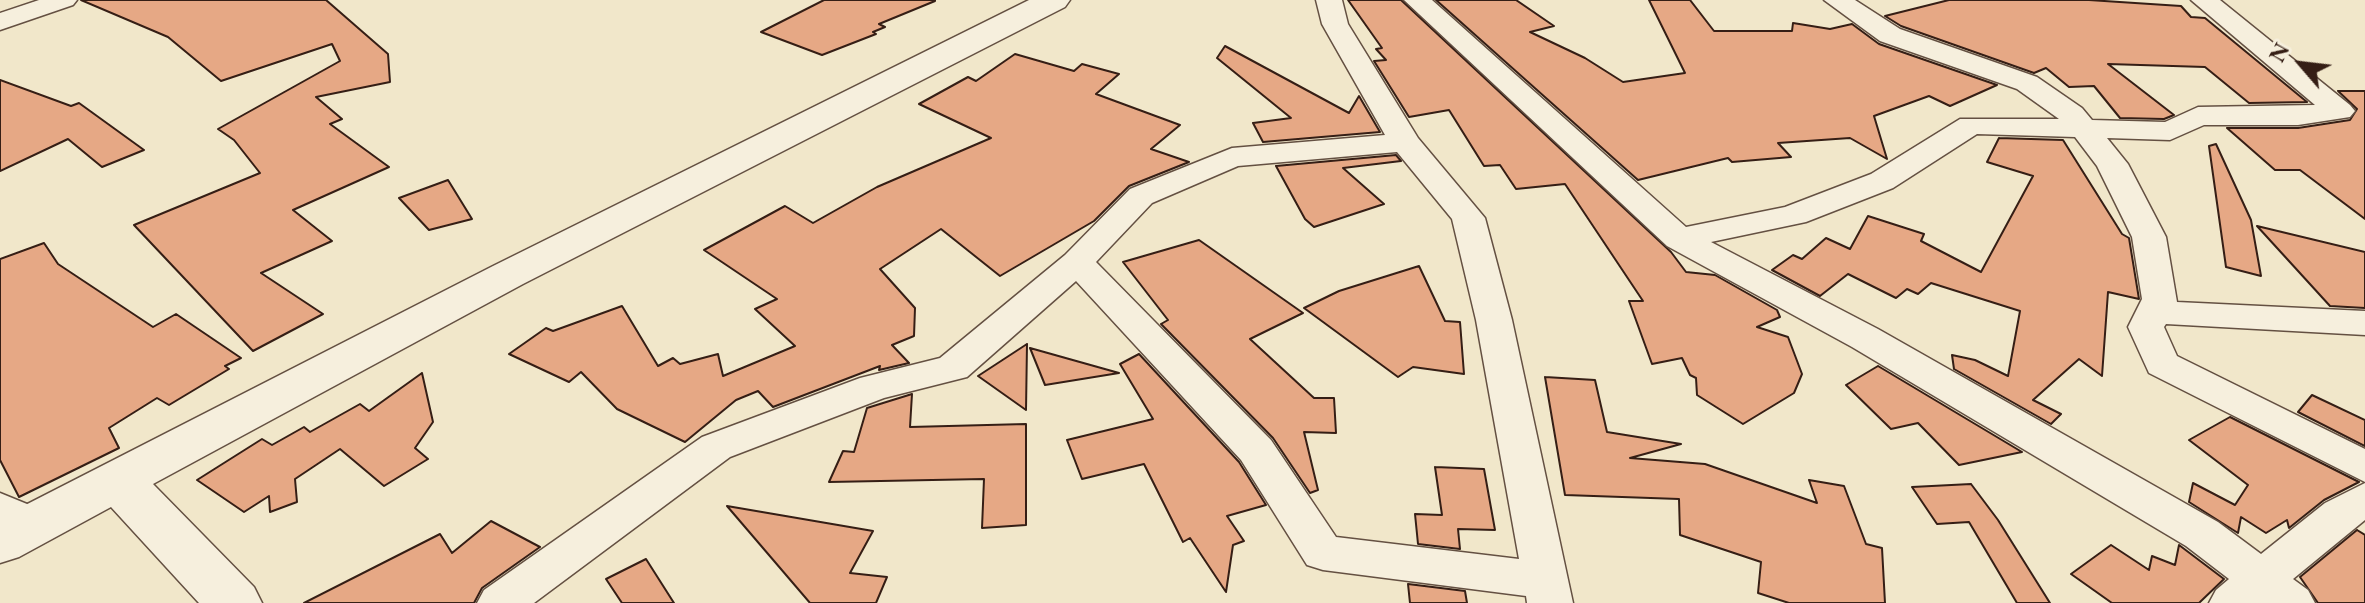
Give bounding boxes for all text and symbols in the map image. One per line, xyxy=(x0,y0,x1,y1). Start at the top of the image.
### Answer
north arrow xyxy=(2261,24,2341,104)
text: N xyxy=(2262,38,2296,67)

